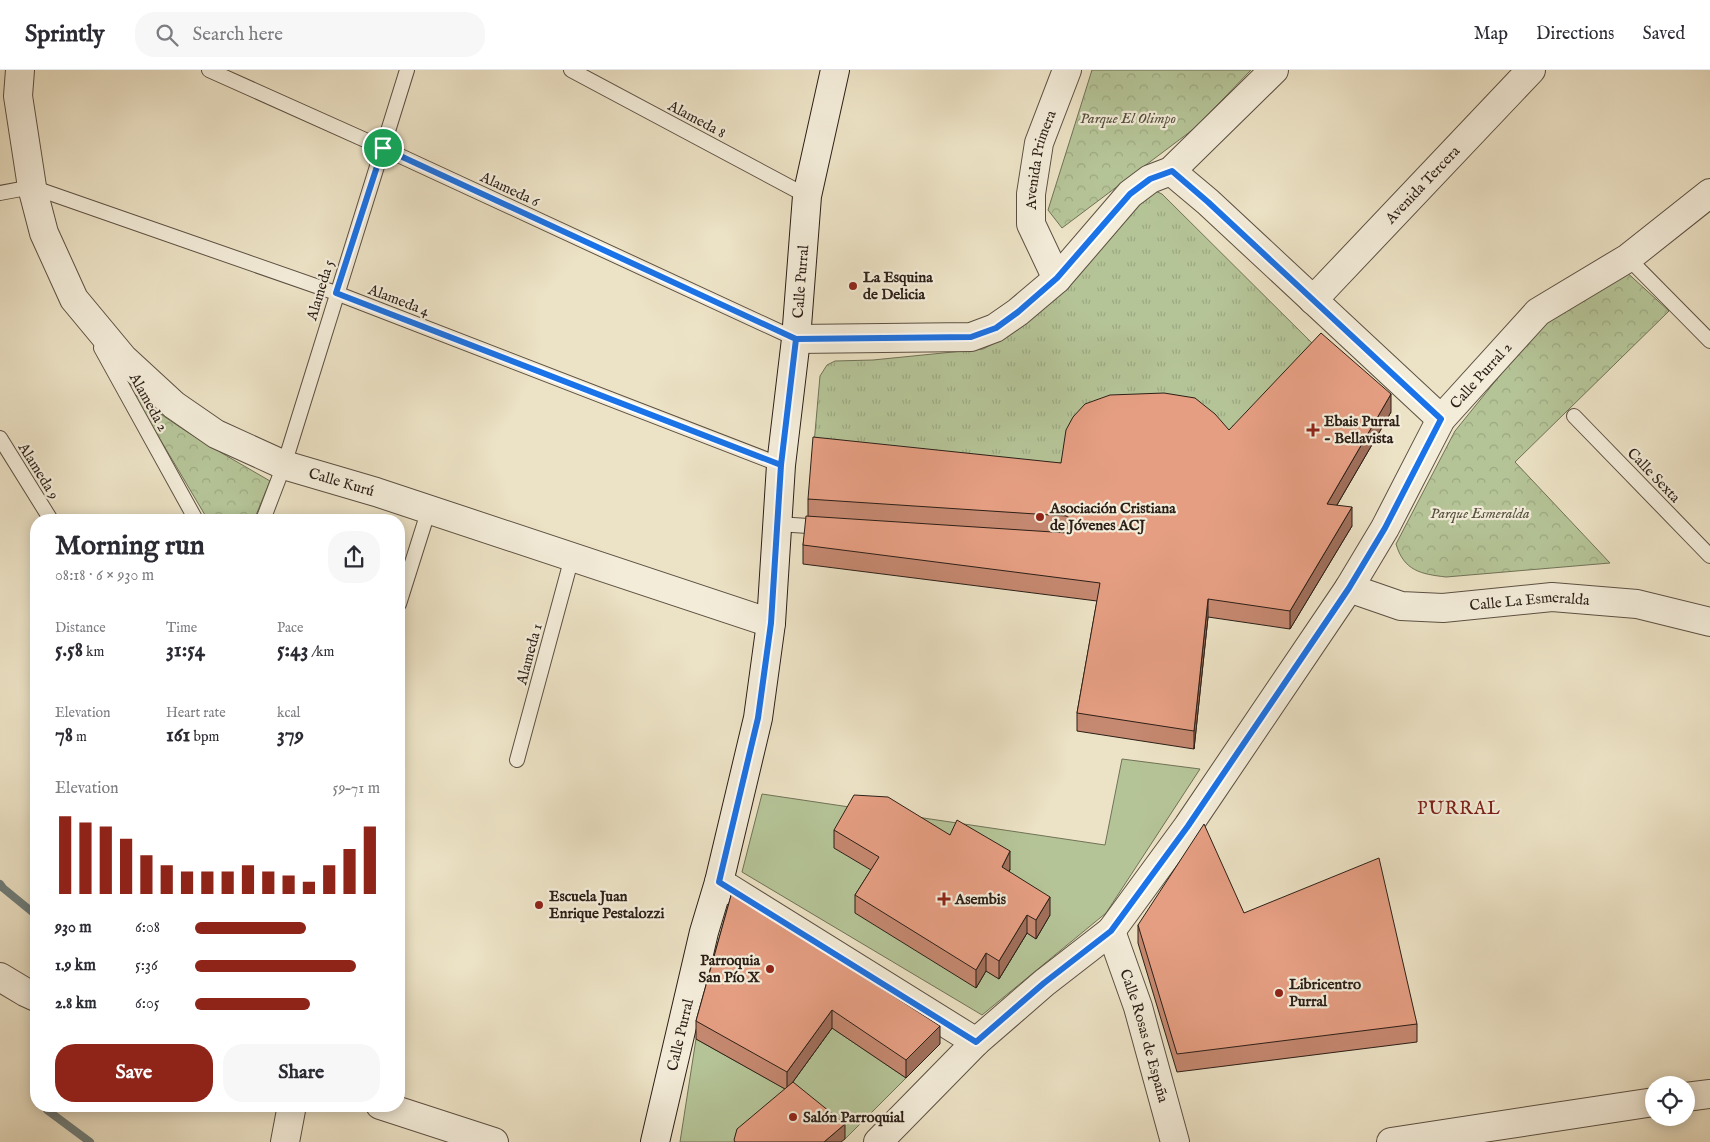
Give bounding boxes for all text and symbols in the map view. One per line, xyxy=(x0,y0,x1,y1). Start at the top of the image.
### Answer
search box xyxy=(135,12,485,57)
text: Sprintly xyxy=(25,19,105,50)
icon: search xyxy=(153,21,181,49)
text: Search here xyxy=(193,23,283,47)
text: Map xyxy=(1474,23,1508,46)
text: Directions xyxy=(1536,23,1614,46)
text: Saved xyxy=(1642,23,1685,46)
street label: Alameda 8 xyxy=(664,96,729,143)
street label: Avenida Primera xyxy=(1022,107,1061,211)
park label: Parque El Olimpo xyxy=(1080,109,1176,128)
pin xyxy=(362,127,404,169)
icon: arrive xyxy=(369,134,397,162)
street label: Avenida Tercera xyxy=(1381,142,1465,229)
street label: Alameda 6 xyxy=(476,167,543,212)
street label: Calle Purral xyxy=(789,243,813,319)
street label: Alameda 5 xyxy=(302,257,339,324)
place label: La Esquina de Delicia xyxy=(863,268,933,304)
street label: Alameda 4 xyxy=(364,280,433,321)
marker: La Esquina de Delicia xyxy=(847,280,859,292)
street label: Calle Purral 2 xyxy=(1446,338,1516,413)
street label: Alameda 2 xyxy=(124,369,172,435)
place label: Ebais Purral - Bellavista xyxy=(1324,412,1400,448)
marker: Ebais Purral - Bellavista xyxy=(1306,423,1320,437)
street label: Alameda 9 xyxy=(13,438,63,503)
street label: Calle Sexta xyxy=(1623,444,1685,507)
street label: Calle Kurú xyxy=(306,464,377,501)
place label: Asociación Cristiana de Jóvenes ACJ xyxy=(1049,499,1176,535)
park label: Parque Esmeralda xyxy=(1430,504,1530,523)
marker: Asociación Cristiana de Jóvenes ACJ xyxy=(1034,511,1046,523)
text: Morning run xyxy=(55,529,205,564)
button: share xyxy=(328,531,380,583)
text: 08:18 · 6 × 930 m xyxy=(55,566,154,586)
street label: Calle La Esmeralda xyxy=(1469,588,1591,615)
text: Distance xyxy=(55,619,106,637)
text: Time xyxy=(166,619,197,637)
text: Pace xyxy=(277,619,304,637)
street label: Alameda 1 xyxy=(512,621,547,688)
text: 5.58 xyxy=(55,637,83,664)
text: 31:54 xyxy=(166,637,205,664)
text: 5:43 xyxy=(277,637,308,664)
text: km xyxy=(83,643,104,661)
text: /km xyxy=(308,643,334,661)
text: Elevation xyxy=(55,704,111,722)
text: Heart rate xyxy=(166,704,226,722)
text: kcal xyxy=(277,704,300,722)
text: 78 xyxy=(55,722,73,749)
text: 161 xyxy=(166,722,190,749)
text: 379 xyxy=(277,722,304,749)
text: m xyxy=(73,728,87,746)
text: bpm xyxy=(190,728,219,746)
text: Elevation xyxy=(55,779,118,799)
text: 59–71 m xyxy=(333,779,380,799)
district label: PURRAL xyxy=(1417,798,1501,821)
place label: Escuela Juan Enrique Pestalozzi xyxy=(549,887,664,923)
place label: Asembis xyxy=(954,890,1007,909)
marker: Asembis xyxy=(937,892,951,906)
marker: Escuela Juan Enrique Pestalozzi xyxy=(533,899,545,911)
text: 930 m xyxy=(55,918,92,938)
text: 6:08 xyxy=(135,918,160,938)
place label: Parroquia San Pío X xyxy=(698,951,761,987)
text: 1.9 km xyxy=(55,956,96,976)
text: 5:36 xyxy=(135,956,158,976)
marker: Parroquia San Pío X xyxy=(764,963,776,975)
street label: Calle Rosas de España xyxy=(1115,966,1173,1105)
place label: Libricentro Purral xyxy=(1289,975,1361,1011)
marker: Libricentro Purral xyxy=(1273,987,1285,999)
text: 2.8 km xyxy=(55,994,97,1014)
text: 6:05 xyxy=(135,994,160,1014)
street label: Calle Purral xyxy=(663,996,698,1073)
button: Save xyxy=(55,1044,213,1102)
button: Share xyxy=(223,1044,380,1102)
map controls xyxy=(1645,1076,1695,1126)
button: locate xyxy=(1645,1076,1695,1126)
place label: Salón Parroquial xyxy=(803,1108,905,1127)
marker: Salón Parroquial xyxy=(787,1111,799,1123)

